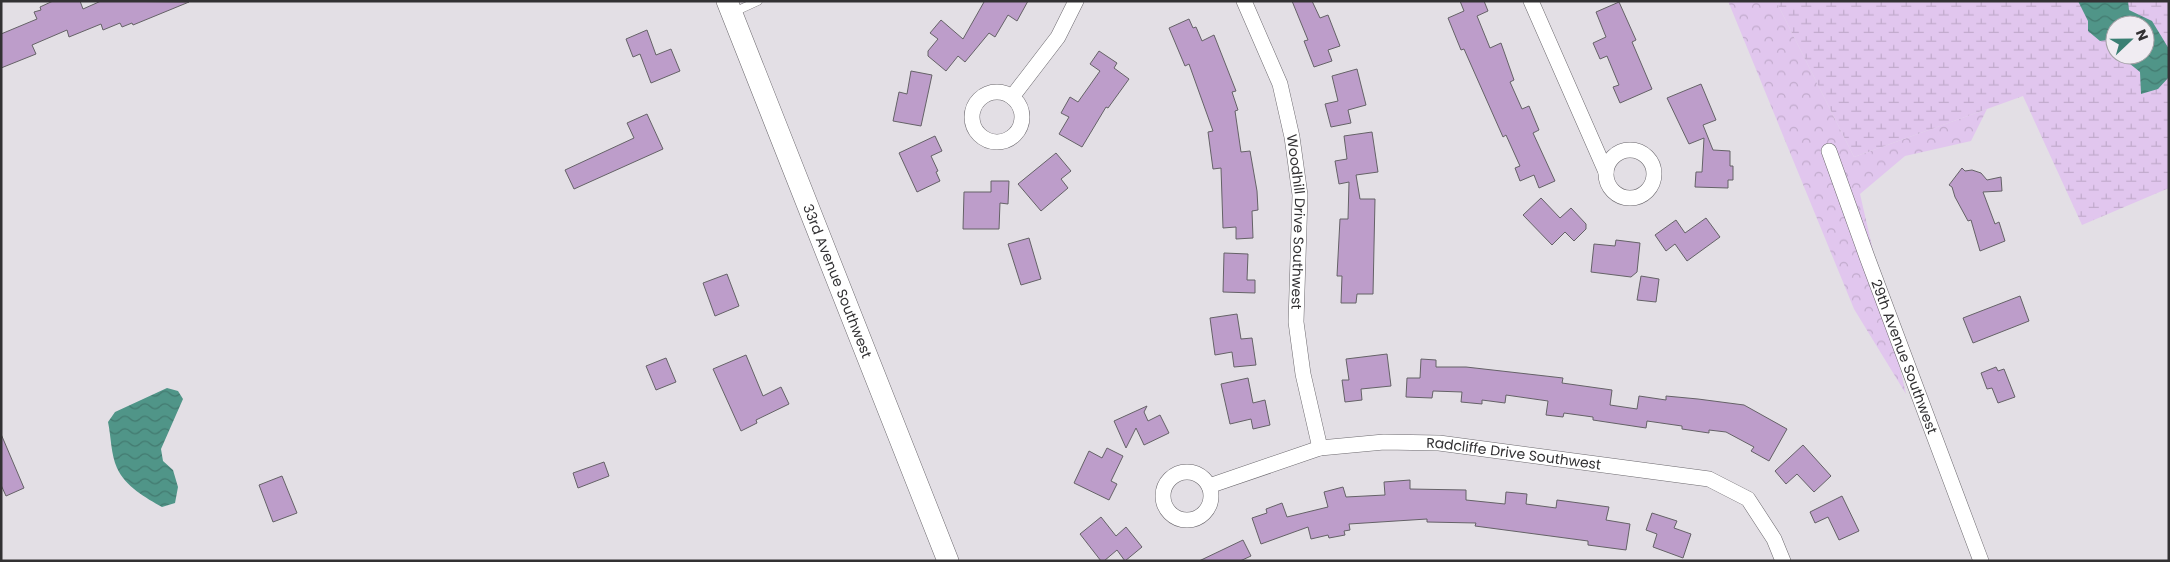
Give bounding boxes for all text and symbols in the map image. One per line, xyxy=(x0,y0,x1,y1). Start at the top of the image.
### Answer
north arrow xyxy=(2105,15,2155,65)
text: N xyxy=(2131,27,2153,44)
street label: Woodhill Drive Southwest xyxy=(1282,133,1310,310)
street label: 33rd Avenue Southwest xyxy=(798,201,877,361)
street label: 29th Avenue Southwest xyxy=(1866,276,1942,437)
street label: Radcliffe Drive Southwest xyxy=(1426,433,1602,475)

